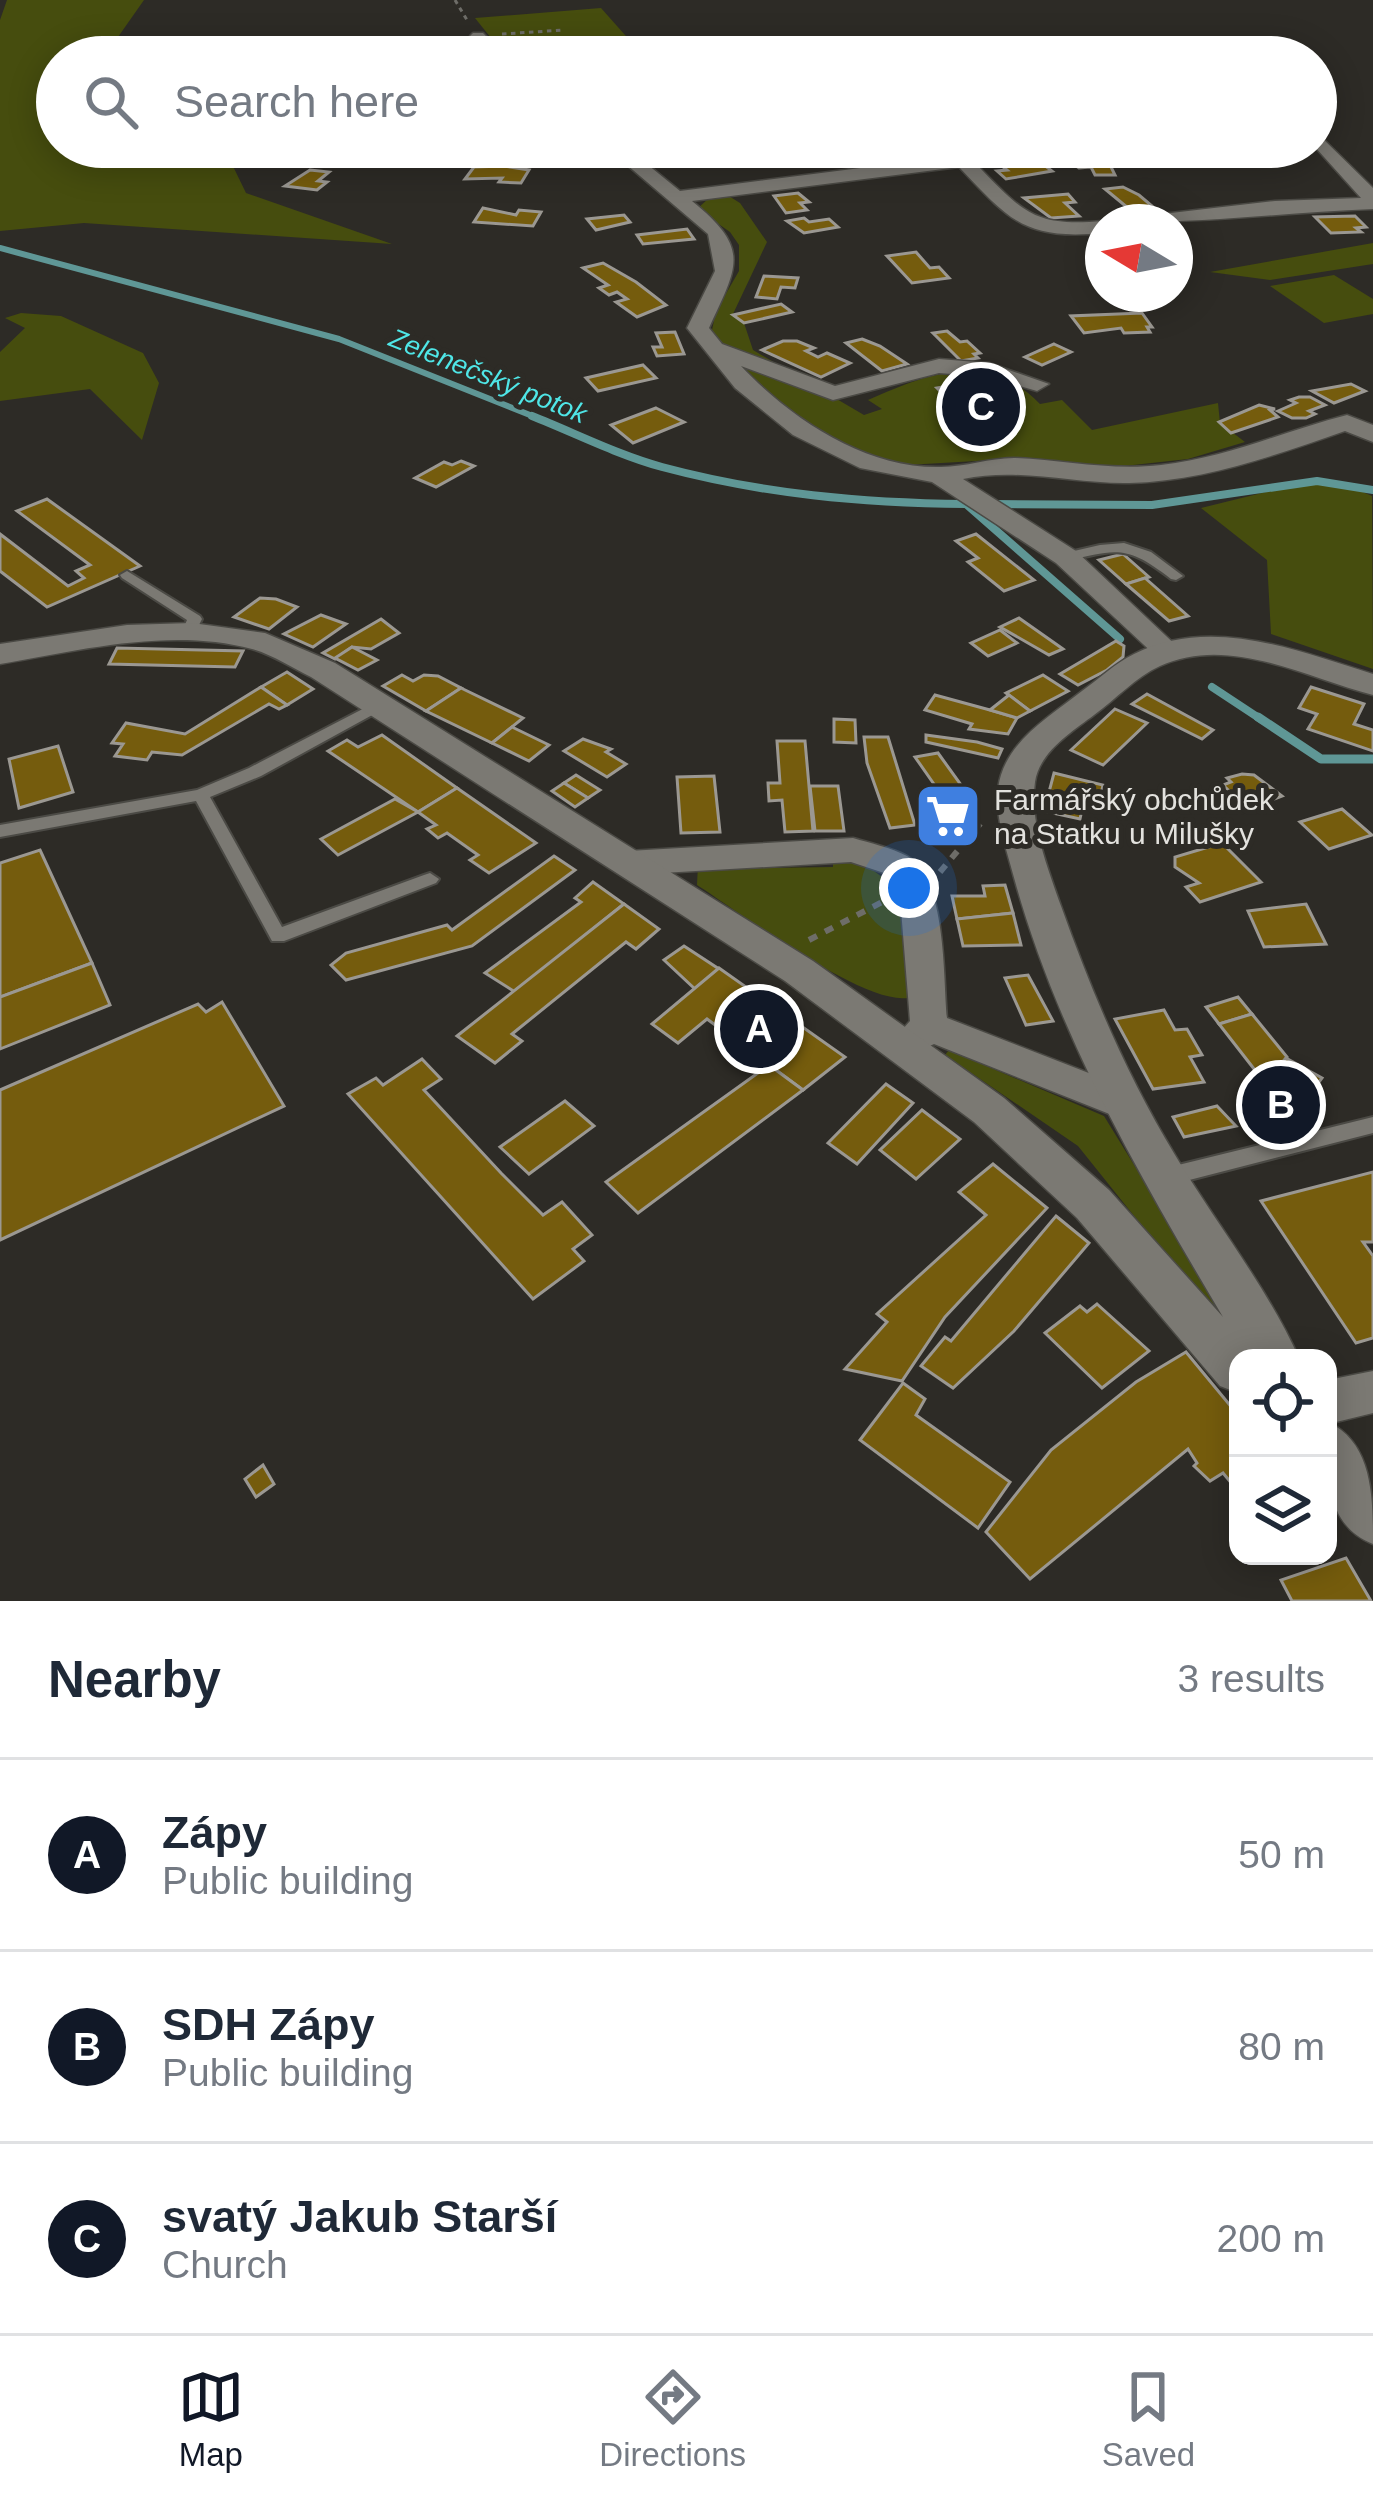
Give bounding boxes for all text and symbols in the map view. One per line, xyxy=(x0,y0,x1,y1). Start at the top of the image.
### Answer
search box xyxy=(36,36,1337,168)
icon: search xyxy=(78,69,144,135)
text: Search here xyxy=(174,76,419,127)
north arrow xyxy=(1085,204,1193,312)
water label: Zelenečský potok xyxy=(384,322,592,430)
pin: C xyxy=(942,362,1020,452)
supermarket icon: Farmářský obchůdek na Statku u Milušky xyxy=(913,781,983,851)
place label: Farmářský obchůdek na Statku u Milušky xyxy=(994,783,1275,850)
your location xyxy=(879,858,939,918)
pin: A xyxy=(720,984,798,1074)
pin: B xyxy=(1242,1060,1320,1150)
map controls xyxy=(1229,1349,1337,1565)
button: locate xyxy=(1229,1349,1337,1457)
button: layers xyxy=(1229,1457,1337,1565)
text: Nearby xyxy=(48,1651,221,1708)
text: 3 results xyxy=(1178,1657,1325,1700)
text: Zápy xyxy=(162,1807,267,1858)
text: A xyxy=(73,1833,101,1876)
text: 50 m xyxy=(1238,1833,1325,1876)
text: Public building xyxy=(162,1859,414,1902)
text: SDH Zápy xyxy=(162,1999,375,2050)
text: B xyxy=(73,2025,101,2068)
text: 80 m xyxy=(1238,2025,1325,2068)
text: Public building xyxy=(162,2051,414,2094)
text: svatý Jakub Starší xyxy=(162,2191,557,2242)
text: C xyxy=(73,2217,101,2260)
text: 200 m xyxy=(1217,2217,1325,2260)
text: Church xyxy=(162,2243,288,2286)
tab: Map xyxy=(178,2364,244,2474)
tab: Directions xyxy=(599,2364,746,2474)
tab: Saved xyxy=(1102,2364,1195,2474)

